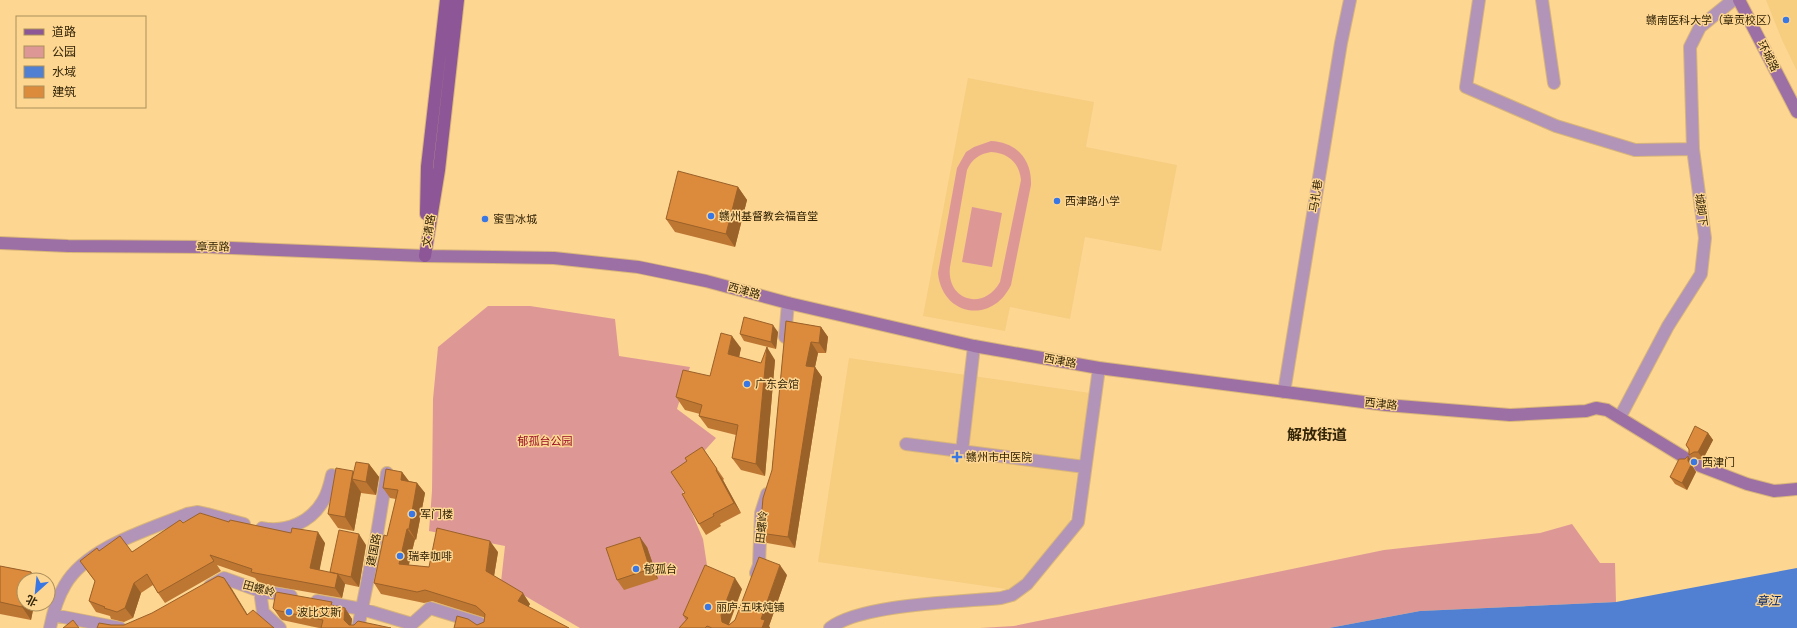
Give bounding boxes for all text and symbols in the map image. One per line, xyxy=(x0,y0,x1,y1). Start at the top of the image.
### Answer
place label: 赣南医科大学（章贡校区） xyxy=(1646,13,1778,28)
marker: 赣南医科大学（章贡校区） xyxy=(1781,15,1791,25)
legend xyxy=(16,16,146,108)
text: 道路 xyxy=(52,24,76,40)
street label: 环城路 xyxy=(1754,38,1782,74)
text: 公园 xyxy=(52,44,76,60)
text: 水域 xyxy=(52,64,76,80)
text: 建筑 xyxy=(52,84,76,100)
street label: 马扎巷 xyxy=(1306,179,1326,213)
street label: 城脚下 xyxy=(1691,193,1711,227)
place label: 西津路小学 xyxy=(1065,194,1120,209)
marker: 西津路小学 xyxy=(1052,196,1062,206)
place label: 赣州基督教会福音堂 xyxy=(719,209,818,224)
marker: 赣州基督教会福音堂 xyxy=(706,211,716,221)
place label: 蜜雪冰城 xyxy=(493,212,537,227)
street label: 文清路 xyxy=(419,214,439,248)
marker: 蜜雪冰城 xyxy=(480,214,490,224)
street label: 章贡路 xyxy=(196,239,230,255)
street label: 西津路 xyxy=(726,279,762,303)
street label: 西津路 xyxy=(1042,351,1078,371)
place label: 广东会馆 xyxy=(755,377,799,392)
marker: 广东会馆 xyxy=(742,379,752,389)
street label: 西津路 xyxy=(1364,395,1398,413)
district label: 解放街道 xyxy=(1287,425,1347,445)
park label: 郁孤台公园 xyxy=(518,434,573,449)
place label: 赣州市中医院 xyxy=(966,450,1032,465)
marker: 赣州市中医院 xyxy=(951,451,963,463)
place label: 西津门 xyxy=(1702,455,1735,470)
marker: 西津门 xyxy=(1689,457,1699,467)
place label: 军门楼 xyxy=(420,507,453,522)
marker: 军门楼 xyxy=(407,509,417,519)
street label: 田螺岭 xyxy=(753,510,771,544)
street label: 建国路 xyxy=(363,532,385,568)
place label: 瑞幸咖啡 xyxy=(408,549,452,564)
marker: 瑞幸咖啡 xyxy=(395,551,405,561)
place label: 郁孤台 xyxy=(644,562,677,577)
marker: 郁孤台 xyxy=(631,564,641,574)
north arrow xyxy=(16,572,56,612)
street label: 田螺岭 xyxy=(241,577,277,601)
text: 北 xyxy=(23,591,40,610)
water label: 章江 xyxy=(1756,593,1782,609)
place label: 丽庐·五味炖铺 xyxy=(716,600,785,615)
marker: 丽庐·五味炖铺 xyxy=(703,602,713,612)
place label: 波比艾斯 xyxy=(297,605,341,620)
marker: 波比艾斯 xyxy=(284,607,294,617)

